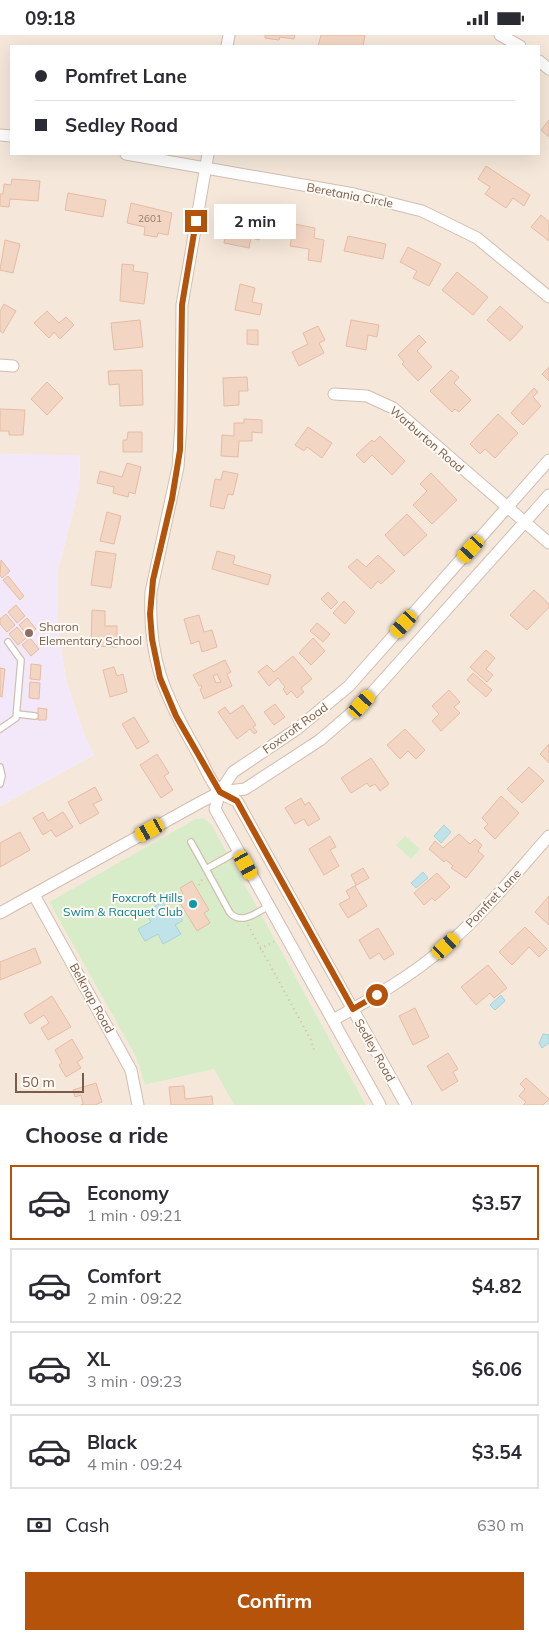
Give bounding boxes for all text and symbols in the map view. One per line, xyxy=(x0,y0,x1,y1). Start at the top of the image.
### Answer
text: 09:18 xyxy=(25,6,75,30)
text: Pomfret Lane xyxy=(65,64,187,88)
text: Sedley Road xyxy=(65,113,178,137)
street label: Beretania Circle xyxy=(305,179,395,211)
callout: 2 min xyxy=(214,203,296,239)
route end xyxy=(185,210,207,232)
text: 2 min xyxy=(234,211,276,231)
house number: 2601 xyxy=(138,212,162,225)
street label: Warburton Road xyxy=(387,403,467,475)
car xyxy=(455,533,486,565)
car xyxy=(388,608,419,640)
place label: Sharon Elementary School xyxy=(39,619,142,648)
marker: Sharon Elementary School xyxy=(23,627,35,639)
car xyxy=(346,688,377,720)
street label: Foxcroft Road xyxy=(259,699,331,757)
car xyxy=(133,816,166,844)
car xyxy=(232,848,259,882)
street label: Pomfret Lane xyxy=(462,866,524,930)
place label: Foxcroft Hills Swim & Racquet Club xyxy=(63,890,183,919)
marker: Foxcroft Hills Swim & Racquet Club xyxy=(187,898,199,910)
car xyxy=(429,930,462,962)
street label: Belknap Road xyxy=(67,960,117,1036)
route start xyxy=(366,984,388,1006)
street label: Sedley Road xyxy=(352,1016,398,1084)
scale bar xyxy=(15,1070,84,1093)
text: 50 m xyxy=(22,1073,55,1091)
text: Choose a ride xyxy=(25,1121,168,1149)
icon: car xyxy=(27,1180,72,1225)
text: Economy xyxy=(87,1181,169,1205)
text: $3.57 xyxy=(472,1191,522,1215)
text: 1 min · 09:21 xyxy=(87,1205,182,1225)
icon: car xyxy=(27,1263,72,1308)
text: Comfort xyxy=(87,1264,161,1288)
text: $4.82 xyxy=(472,1274,522,1298)
text: 2 min · 09:22 xyxy=(87,1288,182,1308)
icon: car xyxy=(27,1346,72,1391)
text: XL xyxy=(87,1347,110,1371)
text: $6.06 xyxy=(472,1357,522,1381)
text: 3 min · 09:23 xyxy=(87,1371,182,1391)
icon: car xyxy=(27,1429,72,1474)
text: Black xyxy=(87,1430,137,1454)
text: $3.54 xyxy=(472,1440,522,1464)
text: 4 min · 09:24 xyxy=(87,1454,182,1474)
icon: cash xyxy=(25,1511,53,1539)
text: Cash xyxy=(65,1513,110,1537)
text: 630 m xyxy=(477,1515,524,1535)
button: Confirm xyxy=(25,1572,524,1630)

